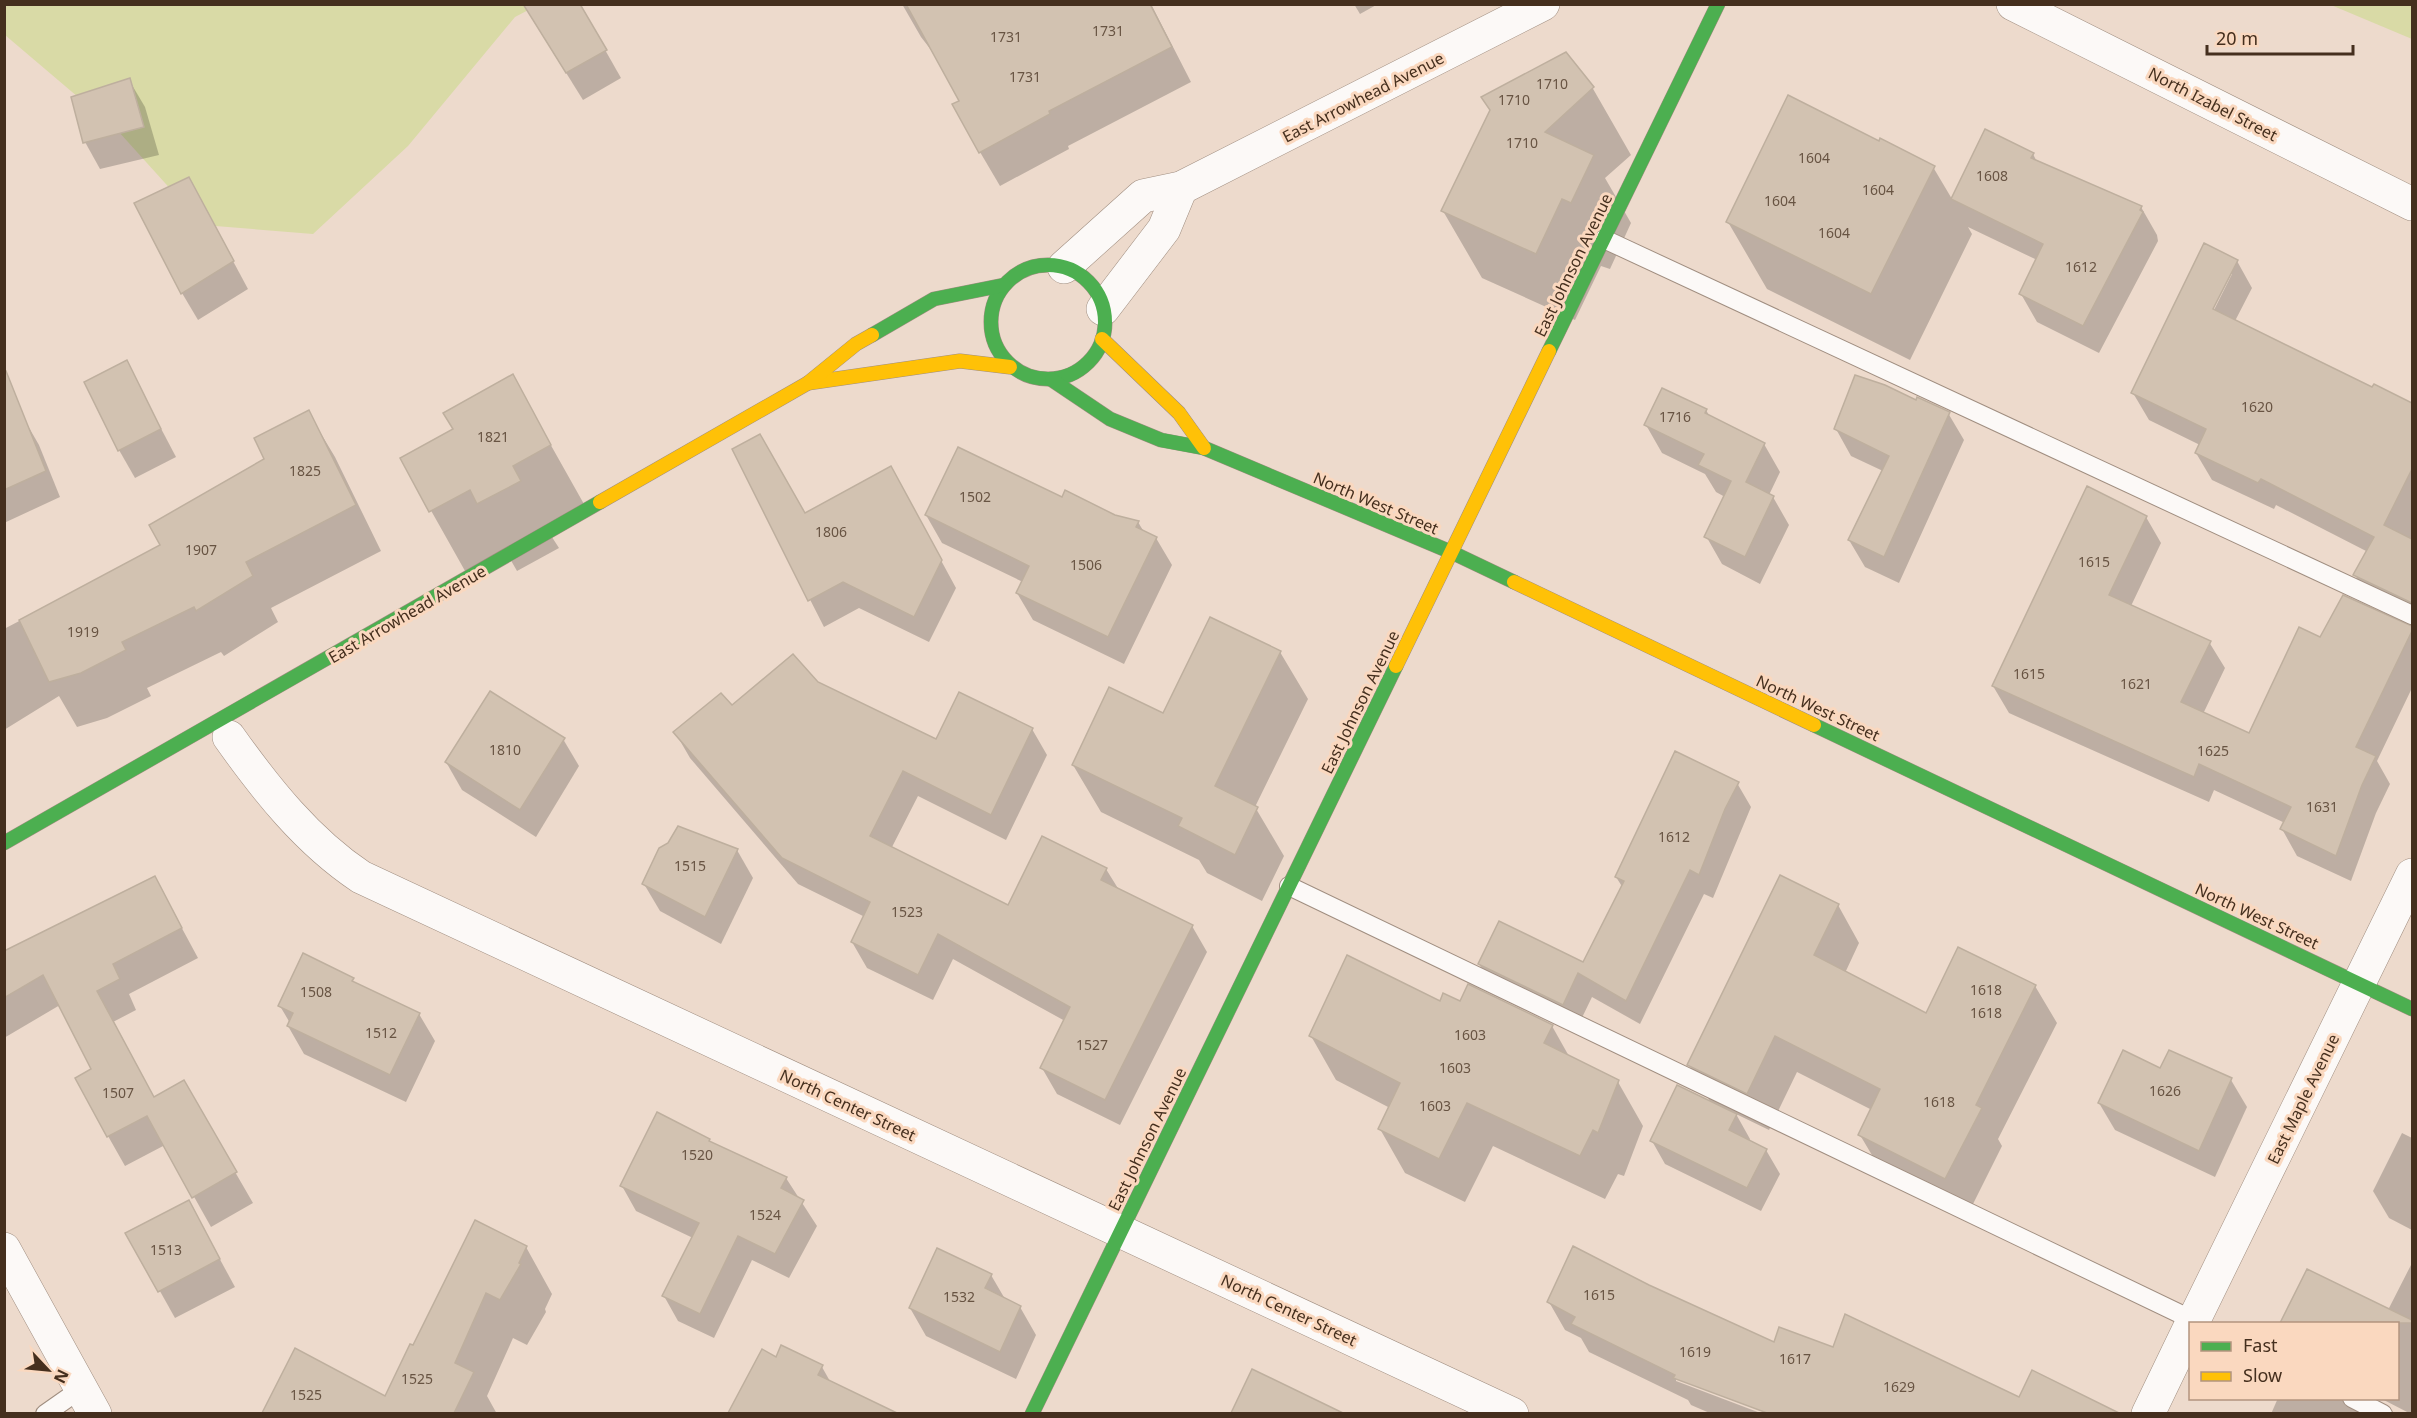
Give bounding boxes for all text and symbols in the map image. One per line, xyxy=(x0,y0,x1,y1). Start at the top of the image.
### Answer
scale bar xyxy=(2207,18,2352,56)
house number: 1731 xyxy=(1092,21,1124,40)
text: 20 m xyxy=(2216,26,2258,50)
house number: 1731 xyxy=(990,27,1022,46)
street label: East Arrowhead Avenue xyxy=(1278,47,1448,147)
street label: North Izabel Street xyxy=(2145,62,2281,146)
house number: 1731 xyxy=(1009,67,1041,86)
house number: 1710 xyxy=(1536,74,1568,93)
house number: 1710 xyxy=(1498,90,1530,109)
house number: 1710 xyxy=(1506,133,1538,152)
house number: 1604 xyxy=(1798,148,1830,167)
house number: 1608 xyxy=(1976,166,2008,185)
house number: 1604 xyxy=(1862,180,1894,199)
street label: East Johnson Avenue xyxy=(1529,190,1617,340)
house number: 1604 xyxy=(1764,191,1796,210)
house number: 1604 xyxy=(1818,223,1850,242)
house number: 1612 xyxy=(2065,257,2097,276)
house number: 1620 xyxy=(2241,397,2273,416)
house number: 1716 xyxy=(1659,407,1691,426)
house number: 1821 xyxy=(477,427,509,446)
house number: 1825 xyxy=(289,461,321,480)
street label: North West Street xyxy=(1310,467,1442,539)
house number: 1502 xyxy=(959,487,991,506)
house number: 1806 xyxy=(815,522,847,541)
house number: 1907 xyxy=(185,540,217,559)
house number: 1615 xyxy=(2078,552,2110,571)
house number: 1506 xyxy=(1070,555,1102,574)
street label: East Arrowhead Avenue xyxy=(324,560,490,668)
house number: 1919 xyxy=(67,622,99,641)
street label: East Johnson Avenue xyxy=(1316,627,1404,777)
house number: 1615 xyxy=(2013,664,2045,683)
street label: North West Street xyxy=(1753,670,1884,746)
house number: 1621 xyxy=(2120,674,2152,693)
house number: 1810 xyxy=(489,740,521,759)
house number: 1625 xyxy=(2197,741,2229,760)
house number: 1631 xyxy=(2306,797,2338,816)
house number: 1612 xyxy=(1658,827,1690,846)
house number: 1515 xyxy=(674,856,706,875)
street label: North West Street xyxy=(2192,878,2323,954)
house number: 1523 xyxy=(891,902,923,921)
house number: 1618 xyxy=(1970,980,2002,999)
house number: 1508 xyxy=(300,982,332,1001)
house number: 1618 xyxy=(1970,1003,2002,1022)
house number: 1512 xyxy=(365,1023,397,1042)
house number: 1603 xyxy=(1454,1025,1486,1044)
street label: East Maple Avenue xyxy=(2262,1030,2344,1168)
house number: 1527 xyxy=(1076,1035,1108,1054)
house number: 1603 xyxy=(1439,1058,1471,1077)
street label: North Center Street xyxy=(776,1064,920,1146)
street label: East Johnson Avenue xyxy=(1103,1064,1191,1214)
house number: 1626 xyxy=(2149,1081,2181,1100)
house number: 1507 xyxy=(102,1083,134,1102)
house number: 1618 xyxy=(1923,1092,1955,1111)
house number: 1603 xyxy=(1419,1096,1451,1115)
house number: 1520 xyxy=(681,1145,713,1164)
house number: 1524 xyxy=(749,1205,781,1224)
house number: 1513 xyxy=(150,1240,182,1259)
street label: North Center Street xyxy=(1217,1269,1361,1351)
house number: 1615 xyxy=(1583,1285,1615,1304)
house number: 1532 xyxy=(943,1287,975,1306)
legend xyxy=(2189,1322,2399,1400)
text: Fast xyxy=(2243,1333,2278,1357)
north arrow xyxy=(18,1340,78,1400)
house number: 1619 xyxy=(1679,1342,1711,1361)
house number: 1617 xyxy=(1779,1349,1811,1368)
text: Slow xyxy=(2243,1363,2282,1387)
text: N xyxy=(49,1366,74,1387)
house number: 1525 xyxy=(401,1369,433,1388)
house number: 1629 xyxy=(1883,1377,1915,1396)
house number: 1525 xyxy=(290,1385,322,1404)

